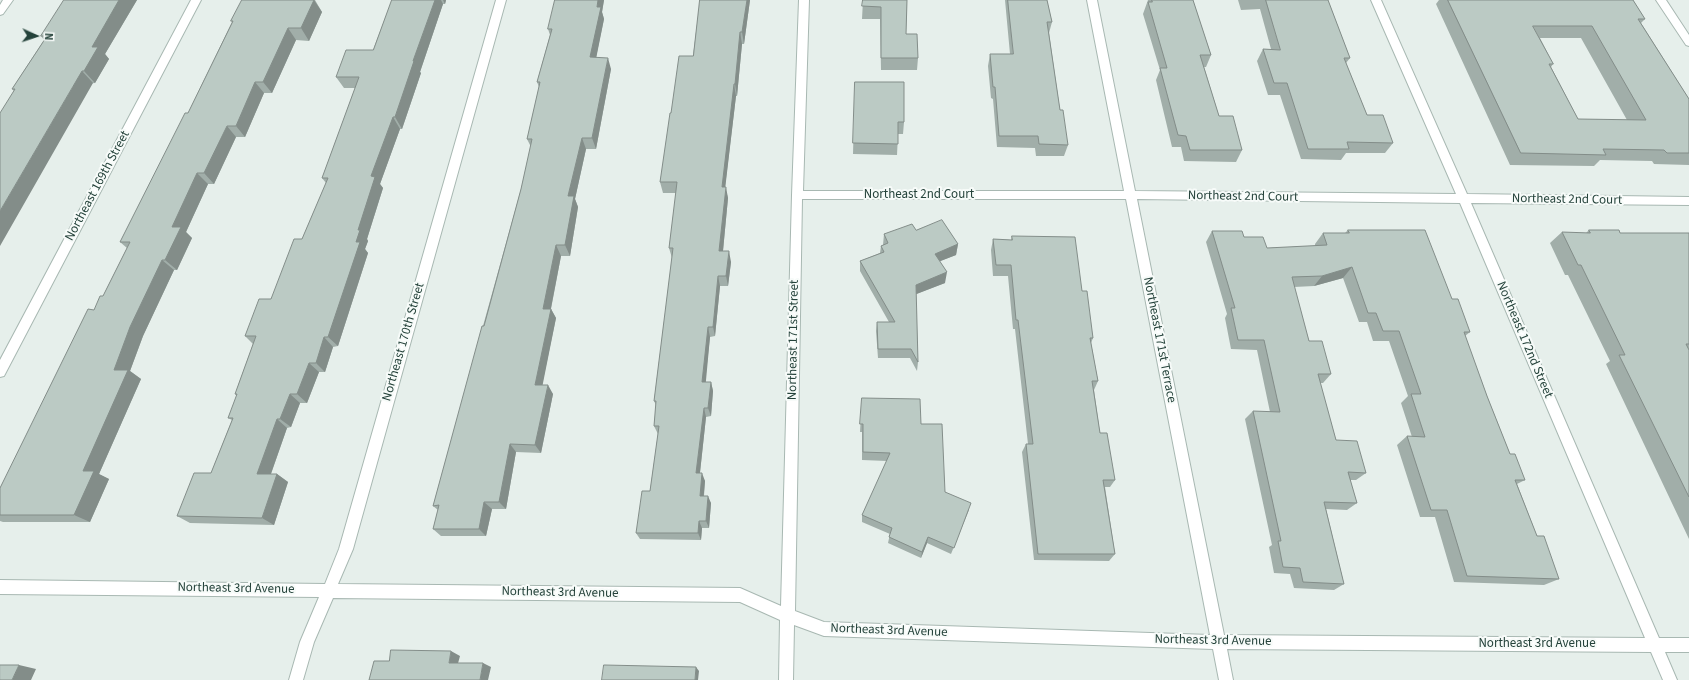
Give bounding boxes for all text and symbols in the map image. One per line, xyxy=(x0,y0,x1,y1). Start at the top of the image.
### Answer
north arrow xyxy=(16,16,56,56)
text: N xyxy=(41,33,56,41)
street label: Northeast 169th Street xyxy=(62,128,134,244)
street label: Northeast 2nd Court xyxy=(864,187,974,203)
street label: Northeast 2nd Court xyxy=(1188,188,1298,206)
street label: Northeast 2nd Court xyxy=(1512,191,1622,209)
street label: Northeast 171st Terrace xyxy=(1139,276,1179,404)
street label: Northeast 172nd Street xyxy=(1492,279,1556,401)
street label: Northeast 171st Street xyxy=(785,280,803,400)
street label: Northeast 170th Street xyxy=(380,281,428,403)
street label: Northeast 3rd Avenue xyxy=(177,580,295,598)
street label: Northeast 3rd Avenue xyxy=(501,584,619,602)
street label: Northeast 3rd Avenue xyxy=(830,621,948,641)
street label: Northeast 3rd Avenue xyxy=(1154,632,1272,650)
street label: Northeast 3rd Avenue xyxy=(1478,636,1596,652)

